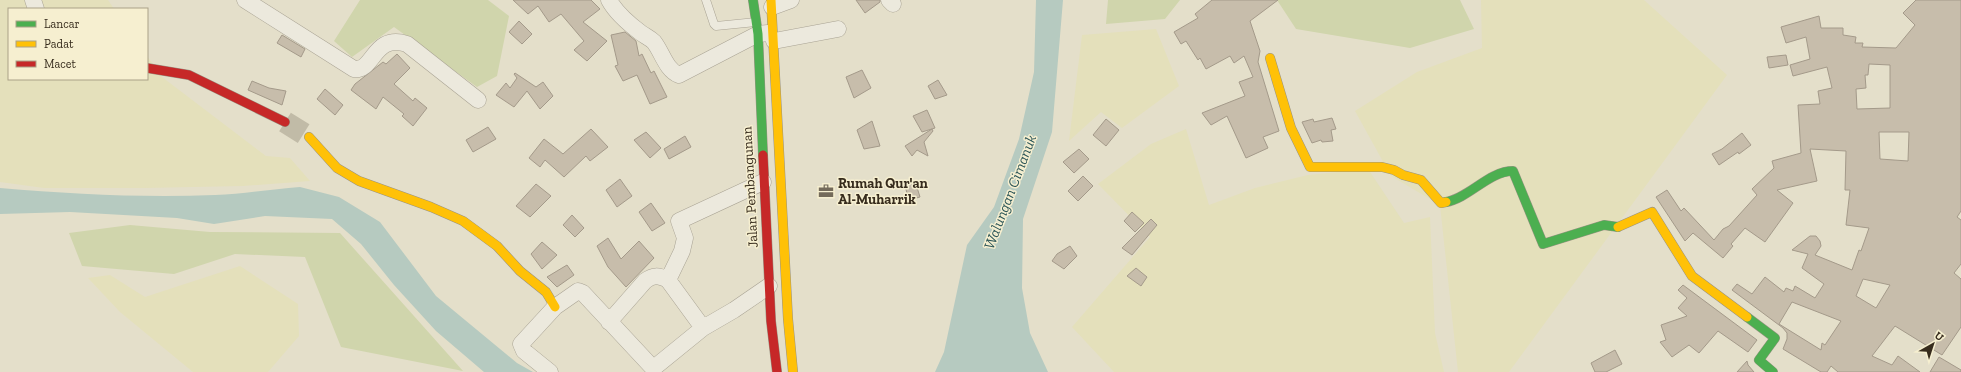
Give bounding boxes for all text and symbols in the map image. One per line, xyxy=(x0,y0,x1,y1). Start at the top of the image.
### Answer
legend xyxy=(8,8,148,80)
text: Lancar xyxy=(44,17,80,31)
text: Padat xyxy=(44,37,74,51)
text: Macet xyxy=(44,57,76,71)
street label: Jalan Pembangunan xyxy=(738,126,762,248)
water label: Walungan Cimanuk xyxy=(980,132,1040,252)
place label: Rumah Qur'an Al-Muharrik xyxy=(838,175,929,208)
office icon: Rumah Qur'an Al-Muharrik xyxy=(817,182,835,200)
north arrow xyxy=(1913,324,1953,364)
text: U xyxy=(1932,329,1946,344)

